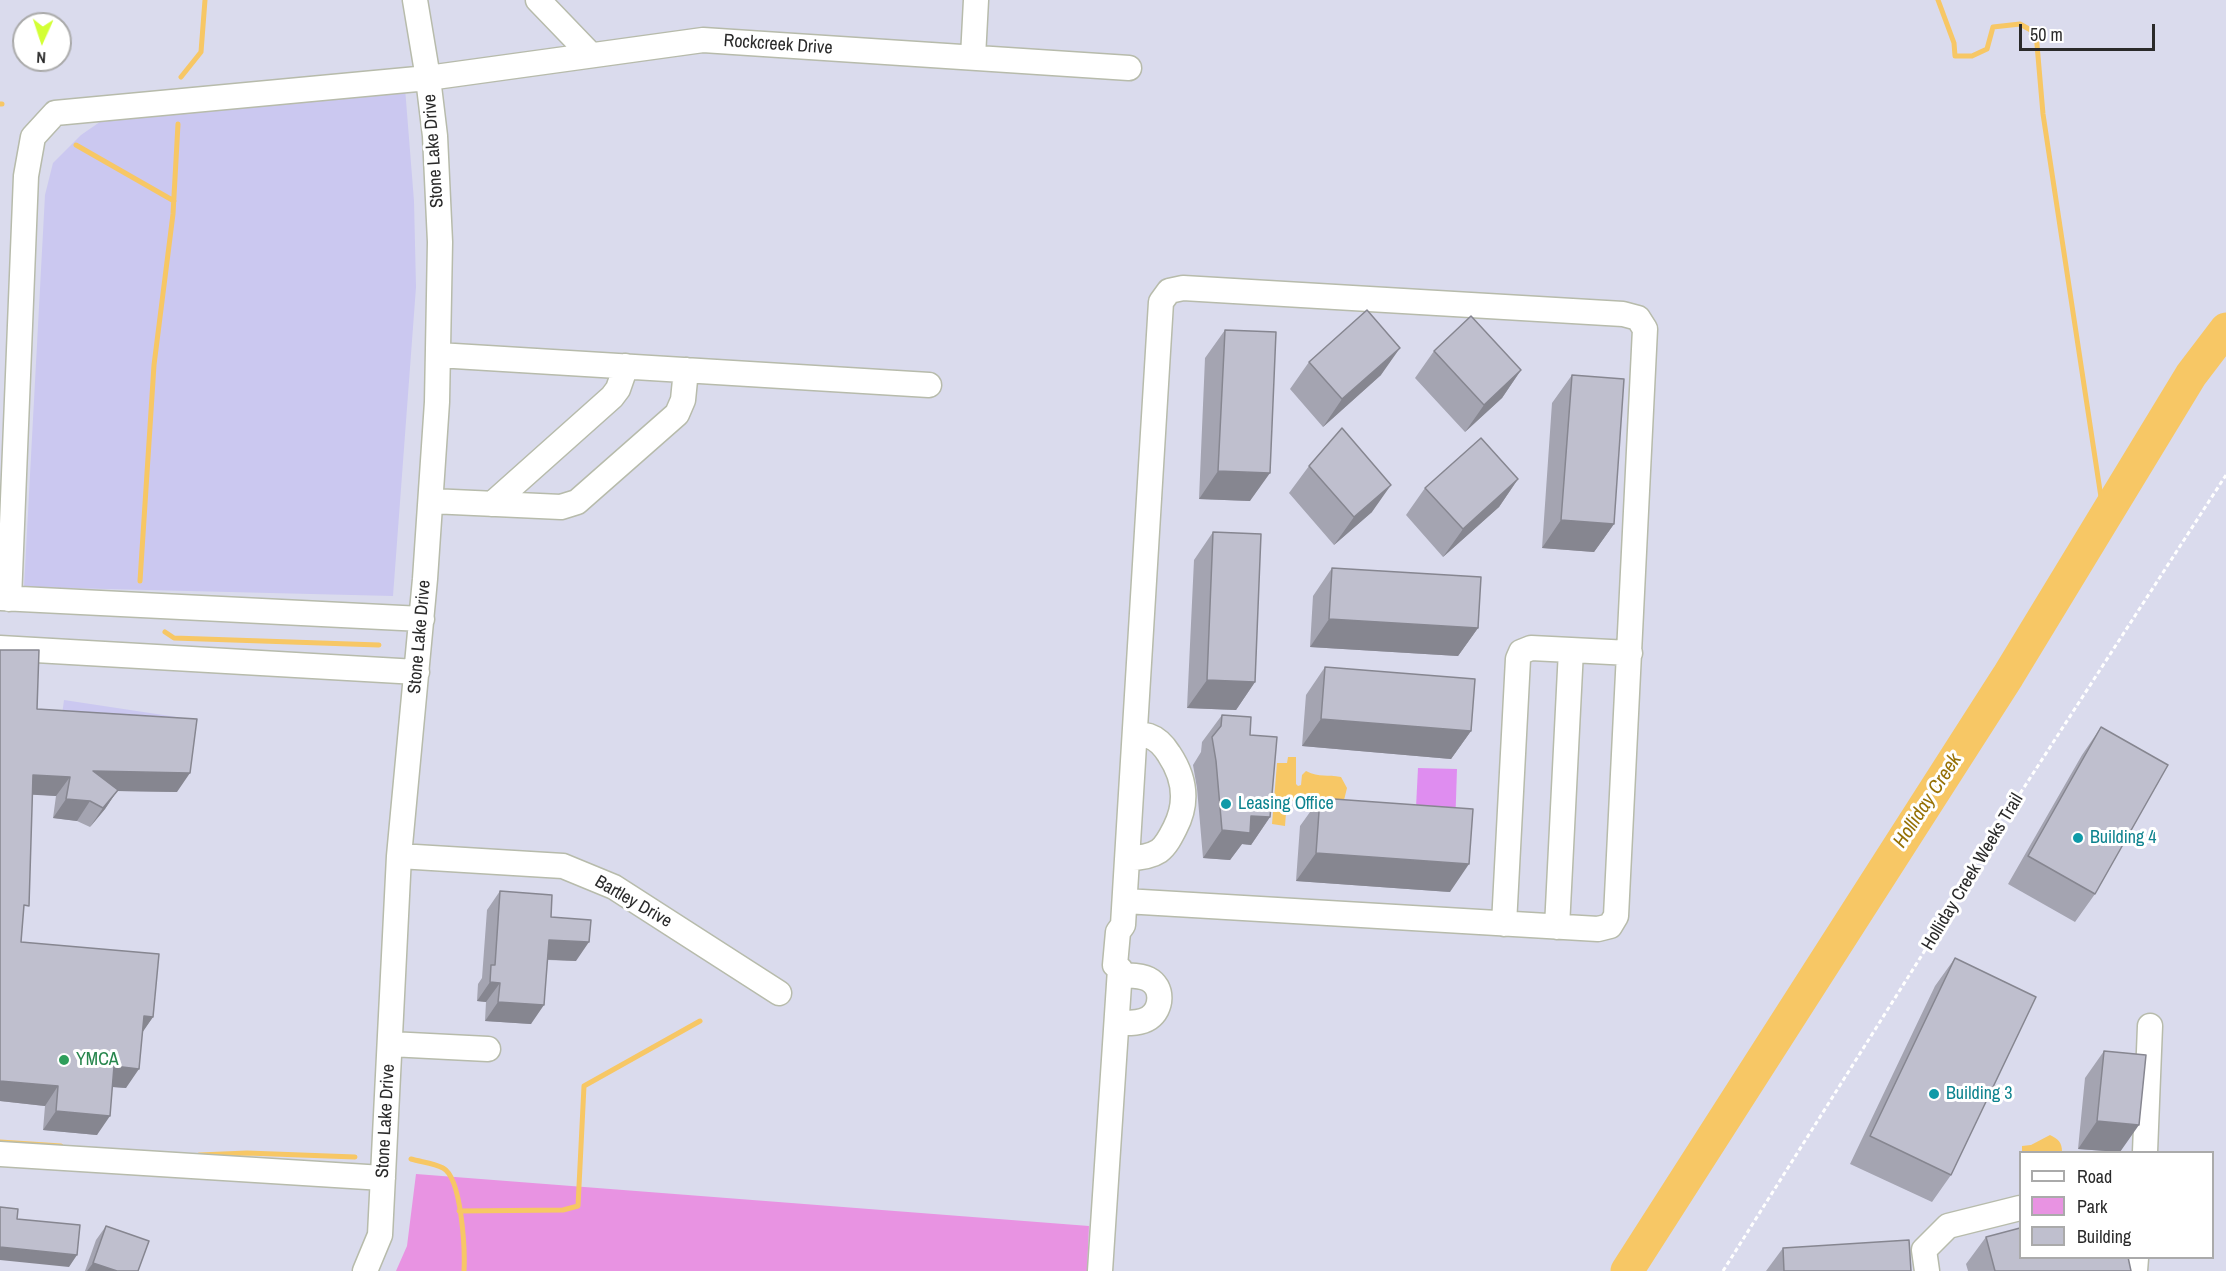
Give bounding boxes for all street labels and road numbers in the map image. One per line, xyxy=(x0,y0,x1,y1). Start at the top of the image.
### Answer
street label: Rockcreek Drive xyxy=(723,30,833,60)
street label: Stone Lake Drive xyxy=(419,93,449,209)
street label: Stone Lake Drive xyxy=(404,579,436,695)
street label: Holliday Creek Weeks Trail xyxy=(1918,790,2028,954)
street label: Bartley Drive xyxy=(591,871,675,933)
street label: Stone Lake Drive xyxy=(372,1063,400,1179)

